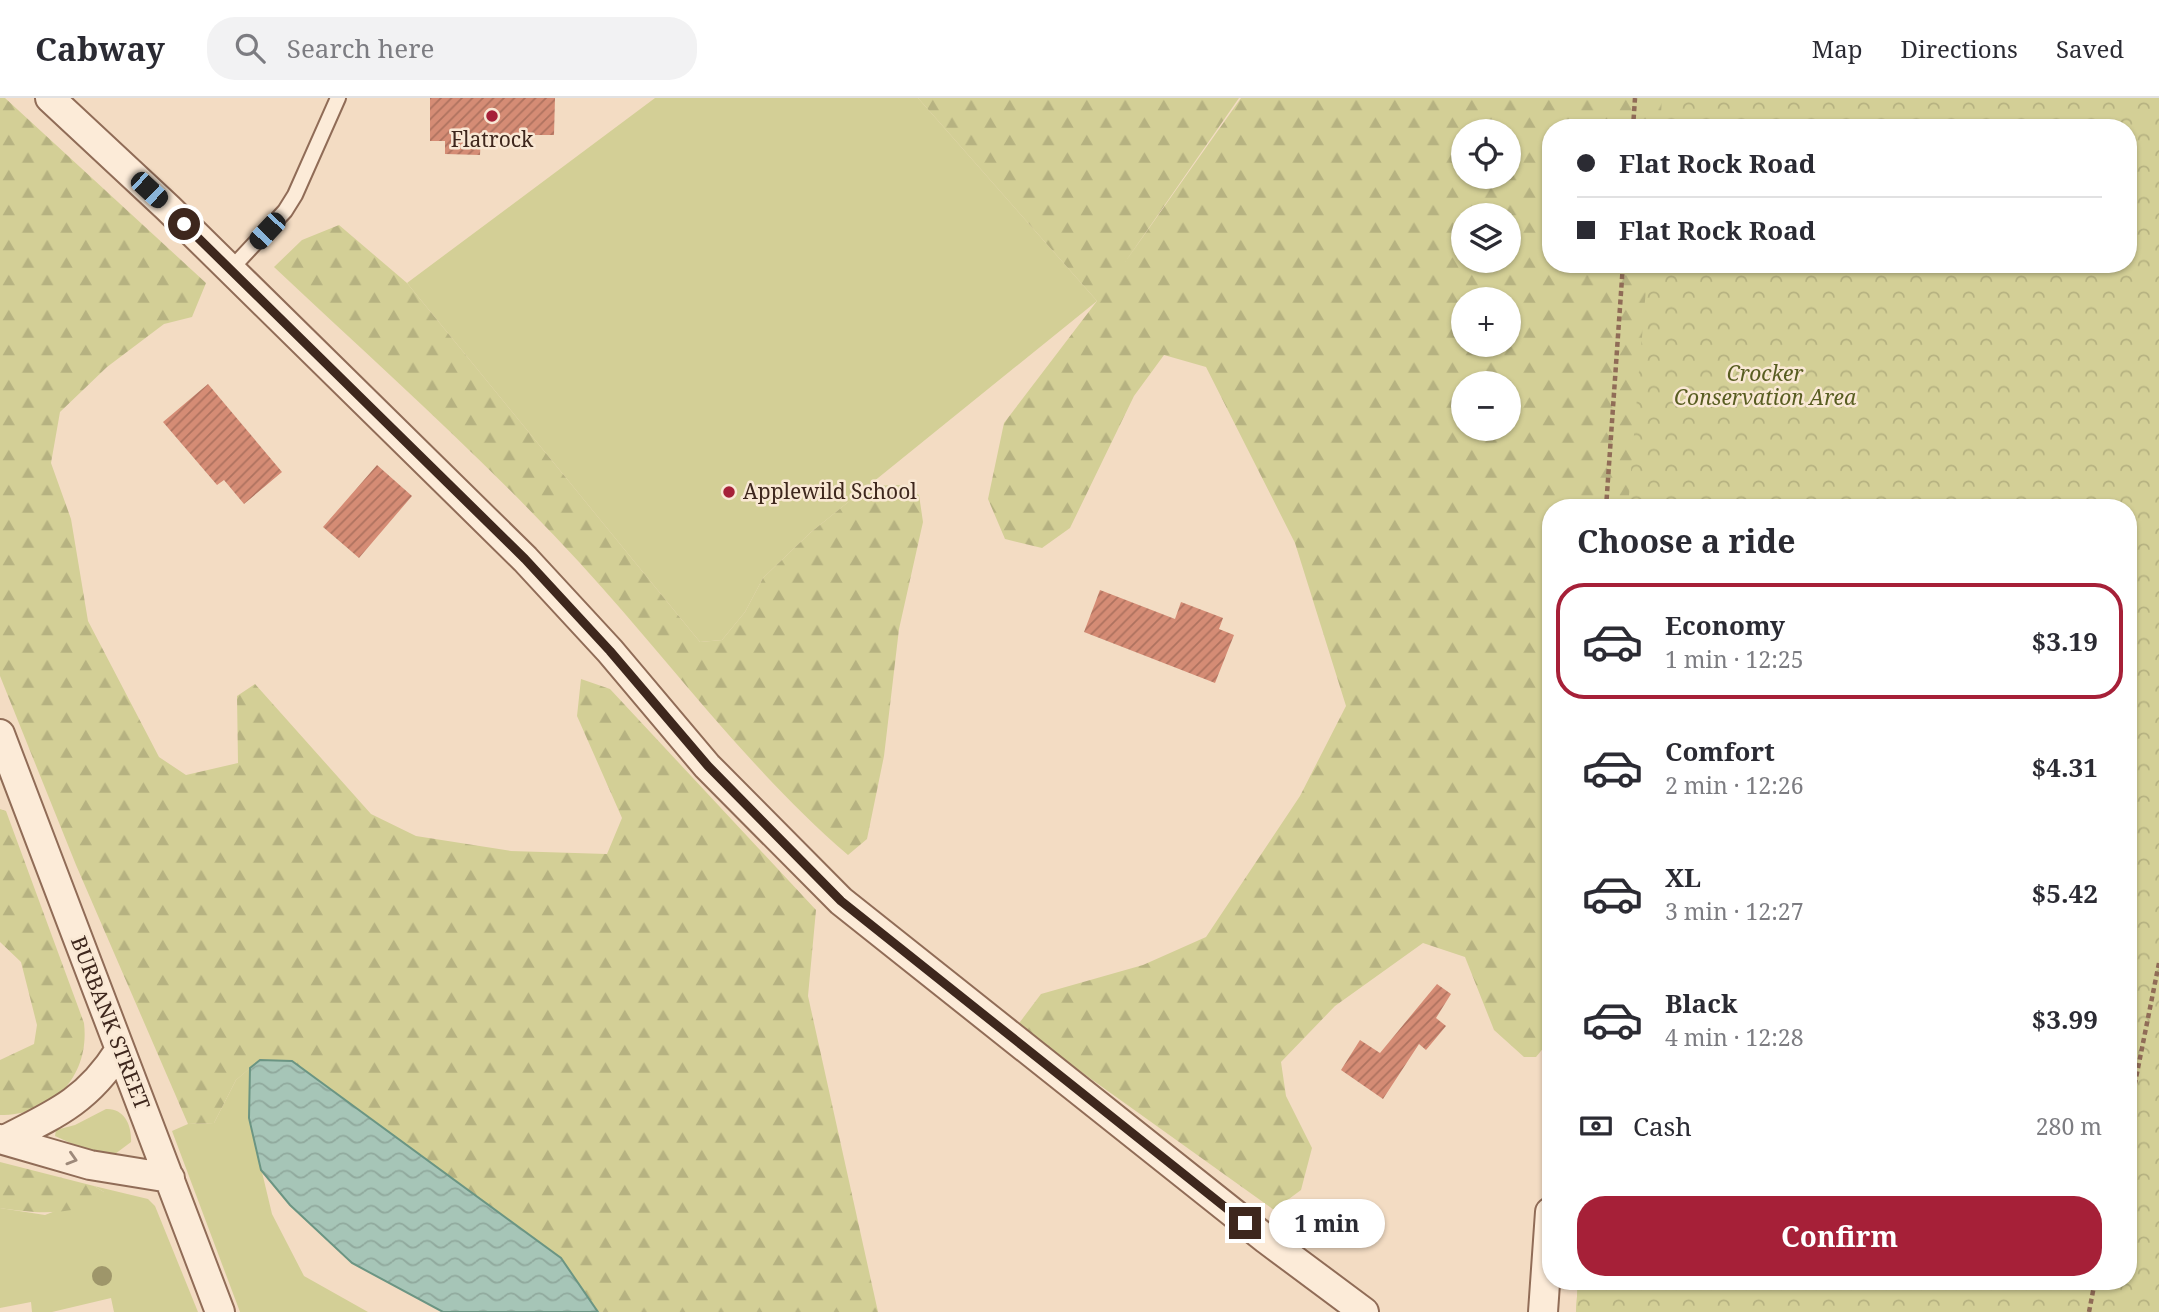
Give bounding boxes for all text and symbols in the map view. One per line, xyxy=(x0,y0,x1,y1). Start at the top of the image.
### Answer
search box xyxy=(207,17,697,80)
text: Cabway xyxy=(35,26,165,71)
icon: search xyxy=(231,29,269,67)
text: Search here xyxy=(287,30,434,66)
text: Map xyxy=(1812,32,1863,65)
text: Directions xyxy=(1901,32,2018,65)
text: Saved xyxy=(2056,32,2124,65)
marker: Flatrock xyxy=(484,108,500,124)
map controls xyxy=(1451,119,1521,441)
button: locate xyxy=(1451,119,1521,189)
place label: Flatrock xyxy=(451,125,534,153)
text: Flat Rock Road xyxy=(1619,145,1816,181)
car xyxy=(127,168,172,212)
button: layers xyxy=(1451,203,1521,273)
route start xyxy=(168,208,200,240)
car xyxy=(245,208,290,254)
text: Flat Rock Road xyxy=(1619,212,1816,248)
button: + xyxy=(1451,287,1521,357)
park label: Crocker Conservation Area xyxy=(1674,359,1857,411)
button: − xyxy=(1451,371,1521,441)
place label: Applewild School xyxy=(743,477,917,505)
marker: Applewild School xyxy=(721,484,737,500)
text: Choose a ride xyxy=(1577,519,1796,562)
text: Economy xyxy=(1665,607,1785,643)
icon: car xyxy=(1581,610,1644,673)
text: $3.19 xyxy=(2032,623,2098,659)
text: 1 min · 12:25 xyxy=(1665,643,1803,675)
text: Comfort xyxy=(1665,733,1775,769)
icon: car xyxy=(1581,736,1644,799)
text: $4.31 xyxy=(2032,749,2098,785)
text: 2 min · 12:26 xyxy=(1665,769,1803,801)
text: XL xyxy=(1665,859,1701,895)
icon: car xyxy=(1581,862,1644,925)
text: $5.42 xyxy=(2032,875,2098,911)
text: 3 min · 12:27 xyxy=(1665,895,1803,927)
street label: BURBANK STREET xyxy=(65,932,157,1113)
text: Black xyxy=(1665,985,1738,1021)
icon: car xyxy=(1581,988,1644,1051)
text: $3.99 xyxy=(2032,1001,2098,1037)
text: 4 min · 12:28 xyxy=(1665,1021,1803,1053)
icon: cash xyxy=(1577,1107,1615,1145)
text: Cash xyxy=(1633,1108,1692,1144)
text: 280 m xyxy=(2036,1110,2102,1142)
one-way arrow xyxy=(65,1151,77,1165)
button: Confirm xyxy=(1577,1196,2102,1276)
callout: 1 min xyxy=(1270,1198,1385,1248)
route end xyxy=(1229,1207,1261,1239)
text: 1 min xyxy=(1294,1207,1360,1239)

